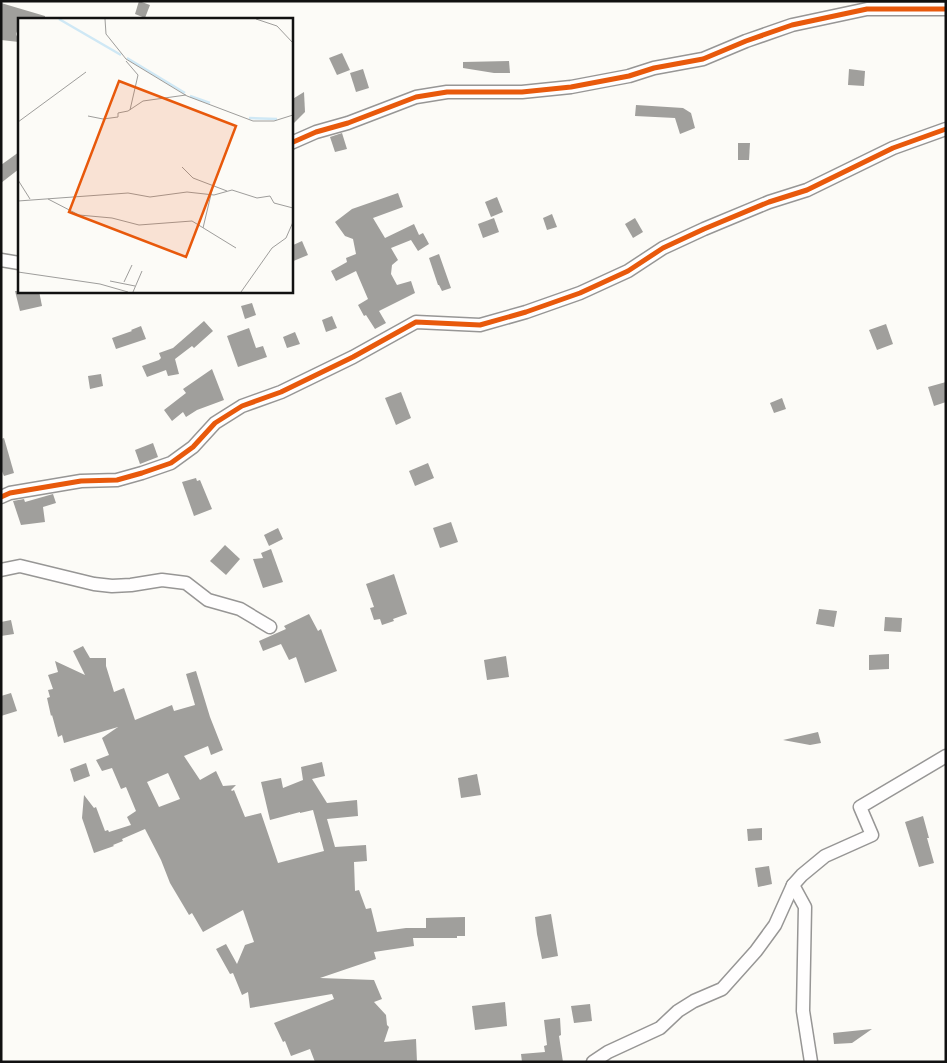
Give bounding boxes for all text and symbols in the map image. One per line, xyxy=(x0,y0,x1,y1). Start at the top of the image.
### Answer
inset map xyxy=(18,18,292,292)

